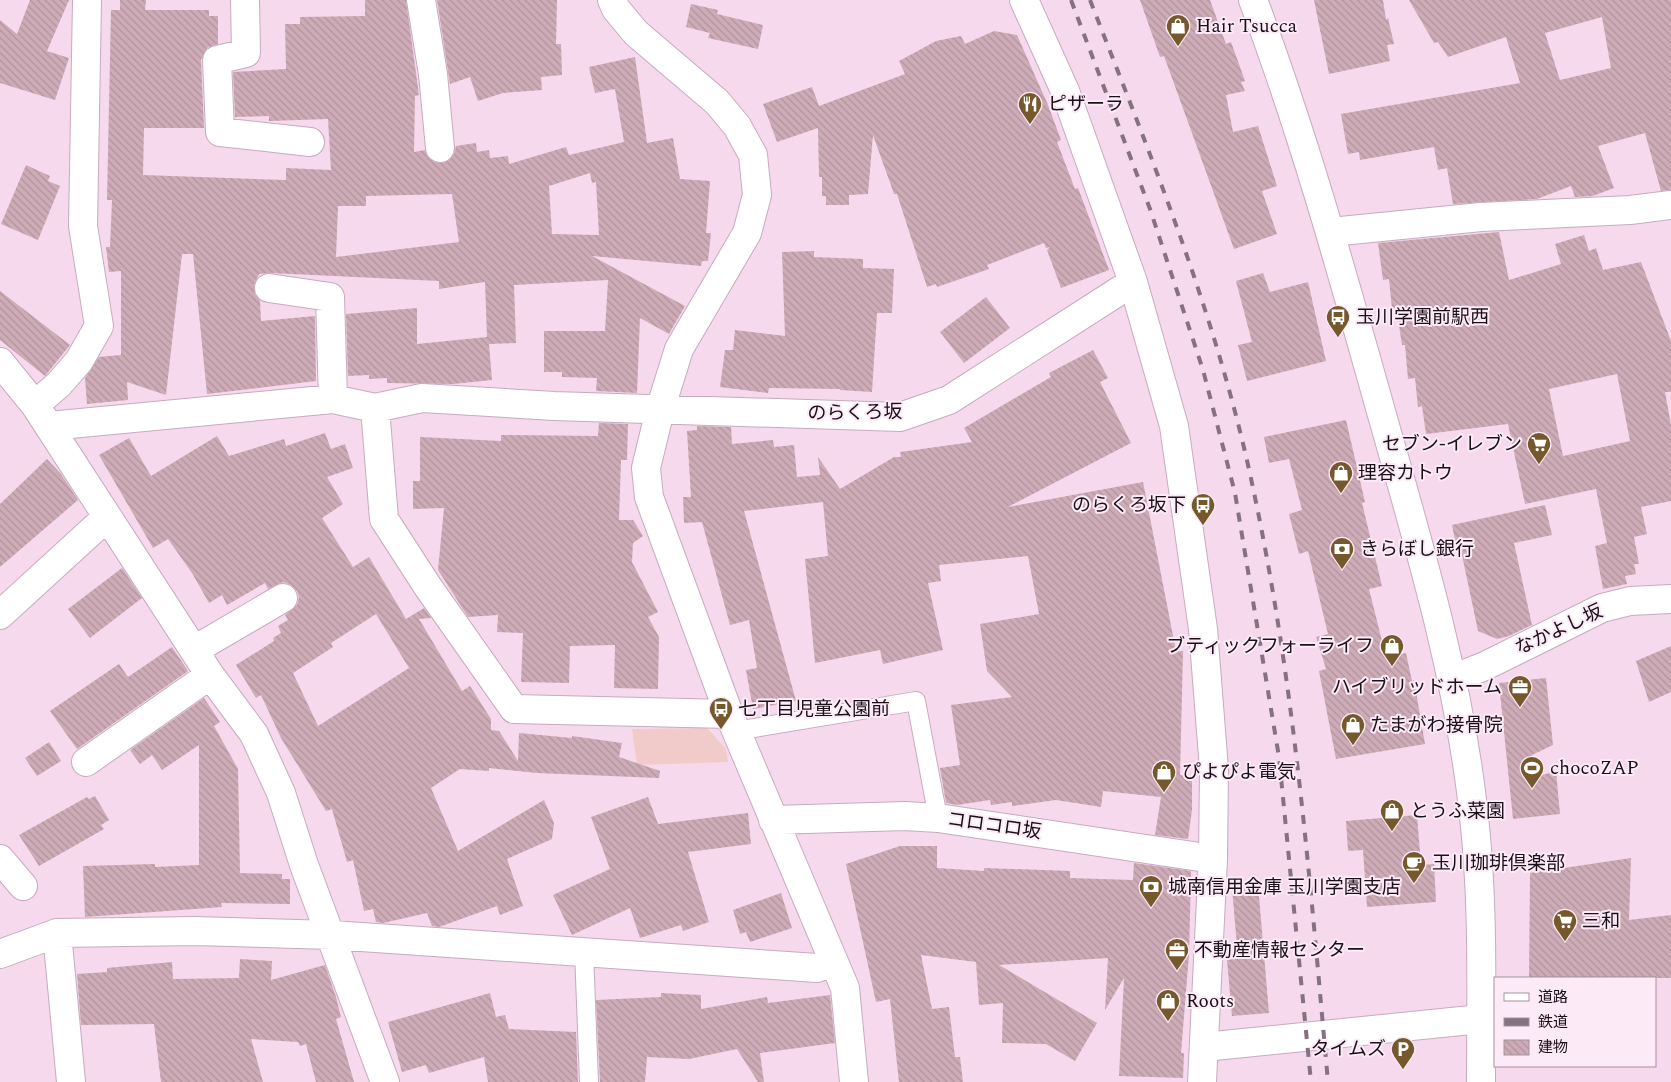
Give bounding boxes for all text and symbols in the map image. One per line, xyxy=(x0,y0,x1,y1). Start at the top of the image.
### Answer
place label: Hair Tsucca xyxy=(1196,12,1298,41)
shop icon: Hair Tsucca xyxy=(1165,13,1191,47)
place label: ピザーラ xyxy=(1048,90,1124,119)
restaurant icon: ピザーラ xyxy=(1017,91,1043,125)
place label: 玉川学園前駅西 xyxy=(1356,303,1489,332)
bus stop icon: 玉川学園前駅西 xyxy=(1325,304,1351,338)
street label: のらくろ坂 xyxy=(807,398,903,428)
place label: セブン-イレブン xyxy=(1382,430,1522,459)
supermarket icon: セブン-イレブン xyxy=(1526,431,1552,465)
place label: 理容カトウ xyxy=(1358,459,1453,488)
shop icon: 理容カトウ xyxy=(1328,460,1354,494)
place label: のらくろ坂下 xyxy=(1072,491,1186,520)
bus stop icon: のらくろ坂下 xyxy=(1190,492,1216,526)
place label: きらぼし銀行 xyxy=(1360,535,1474,564)
bank icon: きらぼし銀行 xyxy=(1329,536,1355,570)
street label: なかよし坂 xyxy=(1510,597,1608,663)
place label: ブティックフォーライフ xyxy=(1166,632,1374,661)
shop icon: ブティックフォーライフ xyxy=(1379,633,1405,667)
place label: ハイブリッドホーム xyxy=(1332,673,1502,702)
office icon: ハイブリッドホーム xyxy=(1507,674,1533,708)
place label: 七丁目児童公園前 xyxy=(738,695,890,724)
bus stop icon: 七丁目児童公園前 xyxy=(708,696,734,730)
place label: たまがわ接骨院 xyxy=(1370,711,1502,740)
shop icon: たまがわ接骨院 xyxy=(1340,712,1366,746)
place label: chocoZAP xyxy=(1550,754,1639,783)
sports icon: chocoZAP xyxy=(1519,755,1545,789)
place label: ぴよぴよ電気 xyxy=(1182,758,1296,787)
shop icon: ぴよぴよ電気 xyxy=(1151,759,1177,793)
place label: とうふ菜園 xyxy=(1410,797,1505,826)
shop icon: とうふ菜園 xyxy=(1379,798,1405,832)
street label: コロコロ坂 xyxy=(945,805,1043,847)
place label: 玉川珈琲倶楽部 xyxy=(1432,849,1565,878)
cafe icon: 玉川珈琲倶楽部 xyxy=(1401,850,1427,884)
place label: 城南信用金庫 玉川学園支店 xyxy=(1168,873,1401,902)
bank icon: 城南信用金庫 玉川学園支店 xyxy=(1138,874,1164,908)
place label: 三和 xyxy=(1582,907,1620,936)
supermarket icon: 三和 xyxy=(1552,908,1578,942)
place label: 不動産情報センター xyxy=(1194,936,1365,965)
office icon: 不動産情報センター xyxy=(1164,937,1190,971)
legend xyxy=(1494,977,1656,1067)
text: 道路 xyxy=(1538,986,1568,1009)
place label: Roots xyxy=(1186,987,1234,1016)
shop icon: Roots xyxy=(1155,988,1181,1022)
text: 鉄道 xyxy=(1538,1011,1568,1034)
place label: タイムズ xyxy=(1310,1035,1386,1064)
parking icon: タイムズ xyxy=(1390,1036,1416,1070)
text: 建物 xyxy=(1538,1036,1568,1059)

